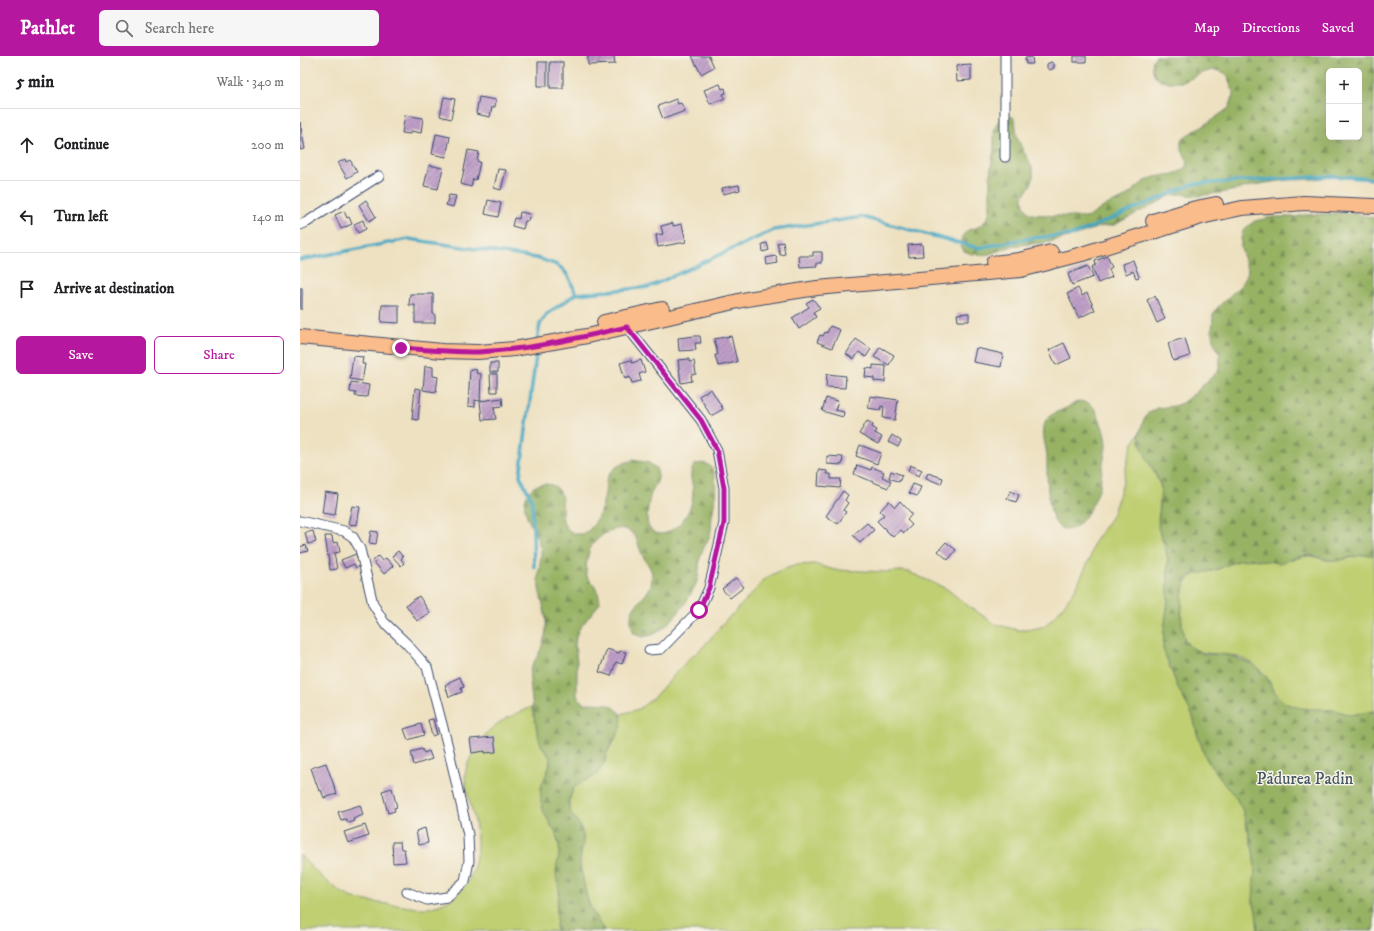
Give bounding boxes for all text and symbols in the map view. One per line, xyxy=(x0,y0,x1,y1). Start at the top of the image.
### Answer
search box xyxy=(99,10,379,46)
text: Pathlet xyxy=(20,17,75,40)
icon: search xyxy=(113,17,135,39)
text: Search here xyxy=(145,19,214,38)
text: Map xyxy=(1194,19,1220,37)
text: Directions xyxy=(1242,19,1300,37)
text: Saved xyxy=(1322,19,1354,37)
map controls xyxy=(1326,68,1362,140)
button: + xyxy=(1326,68,1362,104)
text: 5 min xyxy=(16,71,54,93)
text: Walk · 340 m xyxy=(216,74,284,90)
button: − xyxy=(1326,104,1362,140)
icon: ahead xyxy=(16,134,38,156)
text: Continue xyxy=(54,135,109,154)
text: 200 m xyxy=(251,137,284,153)
icon: left xyxy=(16,206,38,228)
text: Turn left xyxy=(54,207,108,226)
text: 140 m xyxy=(252,209,284,225)
icon: arrive xyxy=(16,278,38,300)
text: Arrive at destination xyxy=(54,279,174,298)
button: Save xyxy=(16,336,146,374)
button: Share xyxy=(154,336,284,374)
route end xyxy=(392,339,410,357)
route start xyxy=(690,601,708,619)
park label: Pădurea Padin xyxy=(1257,768,1354,790)

